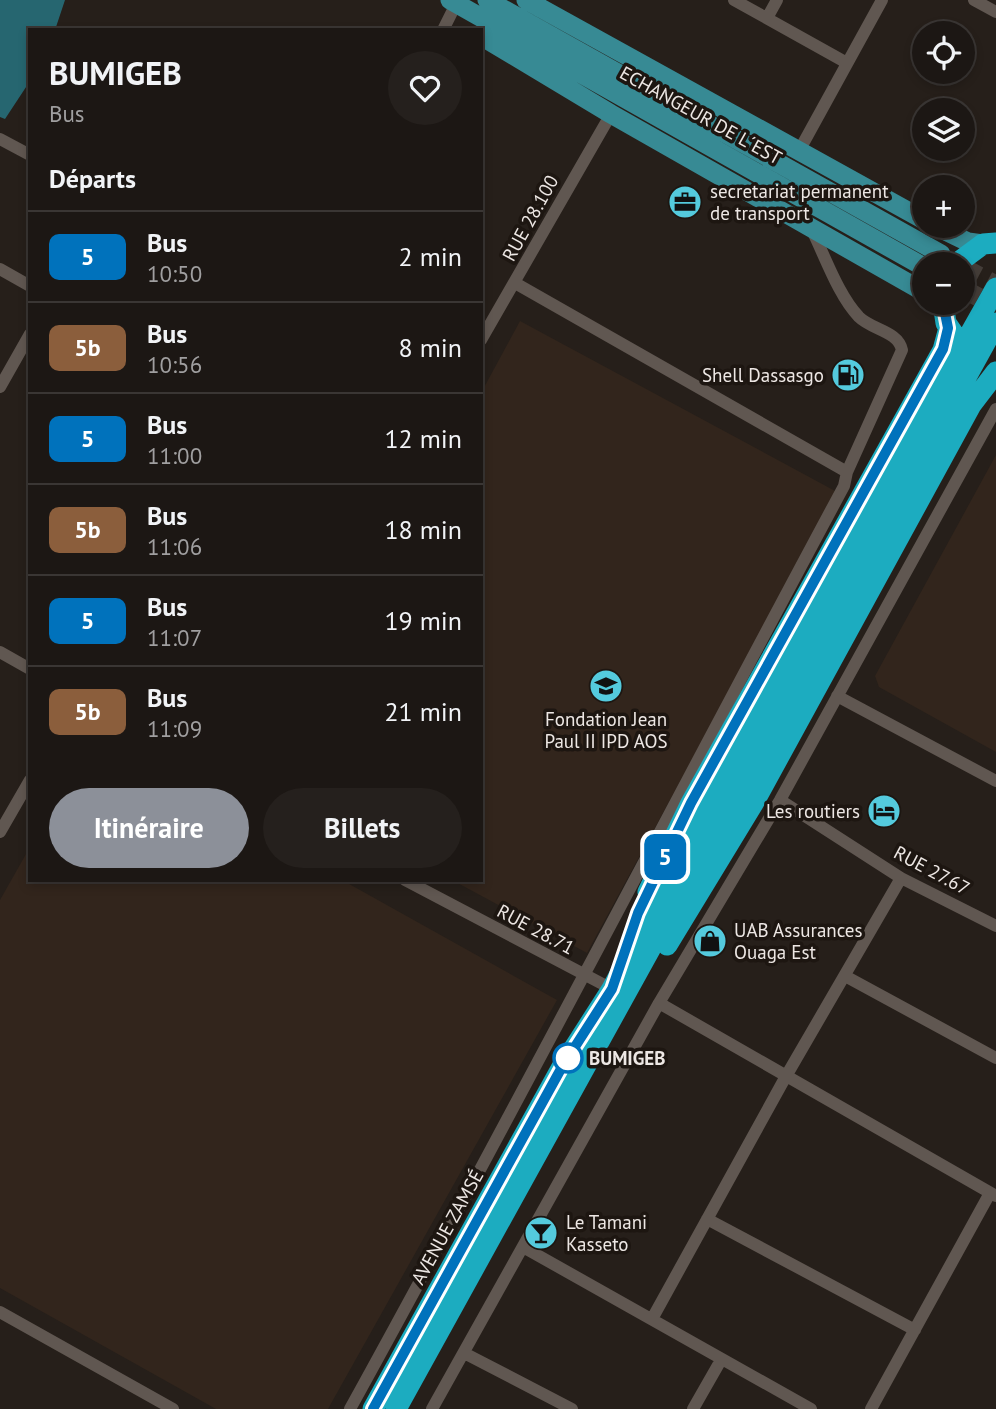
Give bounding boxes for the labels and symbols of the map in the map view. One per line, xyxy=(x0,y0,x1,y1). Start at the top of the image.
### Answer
street label: ECHANGEUR DE L´EST xyxy=(616,60,787,170)
street label: RUE 28.100 xyxy=(497,171,563,265)
place label: secretariat permanent de transport xyxy=(710,179,889,225)
office icon: secretariat permanent de transport xyxy=(666,183,704,221)
fuel station icon: Shell Dassasgo xyxy=(829,356,867,394)
place label: Shell Dassasgo xyxy=(702,363,824,387)
school or university icon: Fondation Jean Paul II IPD AOS xyxy=(587,667,625,705)
place label: Fondation Jean Paul II IPD AOS xyxy=(544,707,668,753)
hotel icon: Les routiers xyxy=(865,792,903,830)
place label: Les routiers xyxy=(766,799,860,823)
line badge: 5 xyxy=(642,834,688,880)
street label: RUE 27.67 xyxy=(890,840,974,900)
street label: RUE 28.71 xyxy=(493,899,579,959)
place label: UAB Assurances Ouaga Est xyxy=(734,918,862,964)
shop icon: UAB Assurances Ouaga Est xyxy=(691,922,729,960)
marker: BUMIGEB xyxy=(553,1043,583,1073)
place label: BUMIGEB xyxy=(589,1046,665,1070)
street label: AVENUE ZAMSÉ xyxy=(406,1165,488,1289)
place label: Le Tamani Kasseto xyxy=(566,1210,647,1256)
bar icon: Le Tamani Kasseto xyxy=(522,1214,560,1252)

